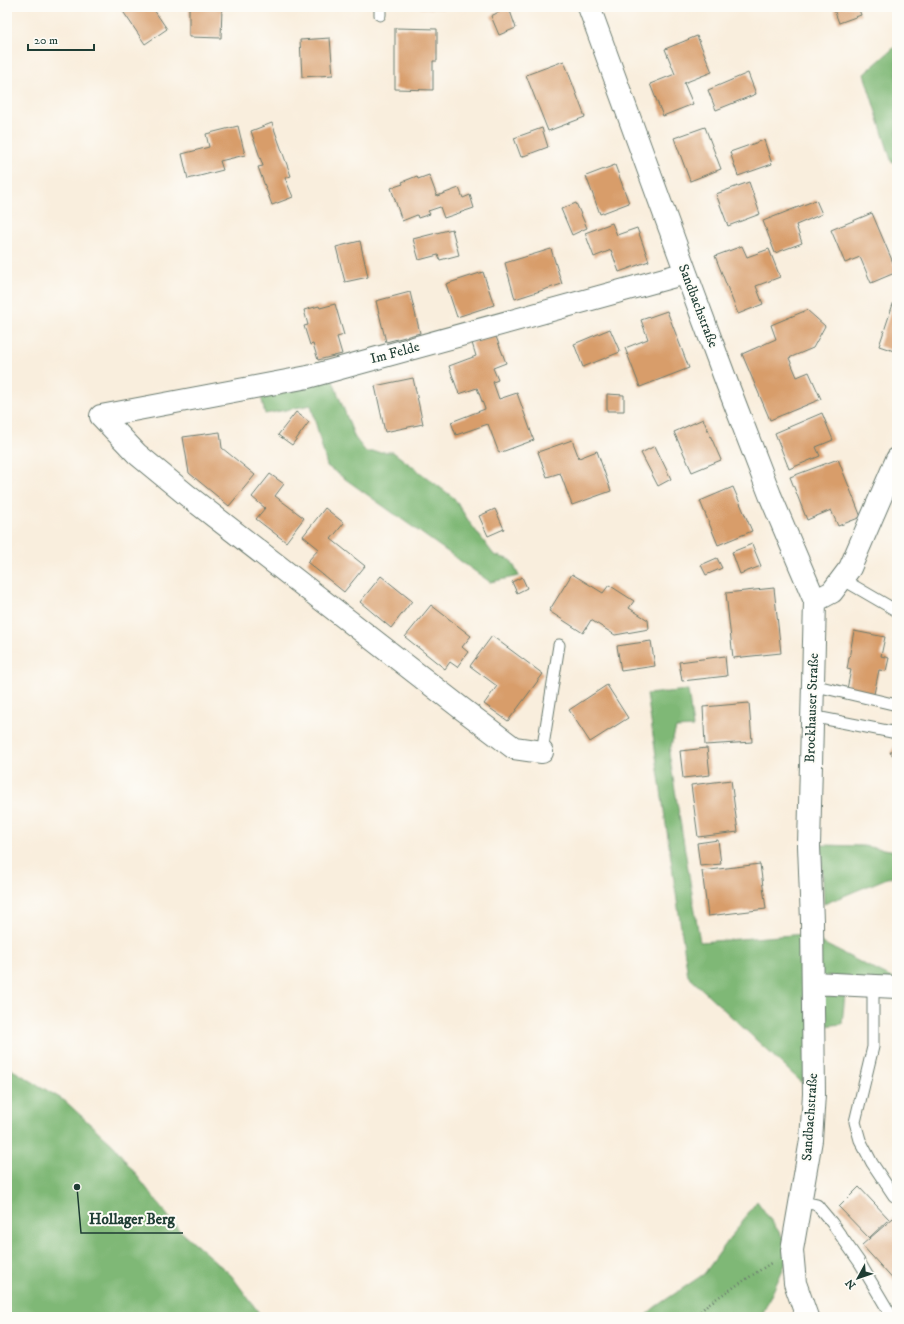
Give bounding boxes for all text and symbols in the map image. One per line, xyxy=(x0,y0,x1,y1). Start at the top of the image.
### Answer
scale bar xyxy=(28,26,94,52)
text: 20 m xyxy=(34,33,58,48)
street label: Sandbachstraße xyxy=(674,262,722,350)
street label: Im Felde xyxy=(368,338,422,368)
street label: Brockhauser Straße xyxy=(801,653,823,763)
street label: Sandbachstraße xyxy=(798,1072,822,1162)
callout: Hollager Berg xyxy=(81,1206,183,1233)
text: Hollager Berg xyxy=(89,1210,176,1229)
north arrow xyxy=(838,1258,878,1298)
text: N xyxy=(843,1276,859,1292)

